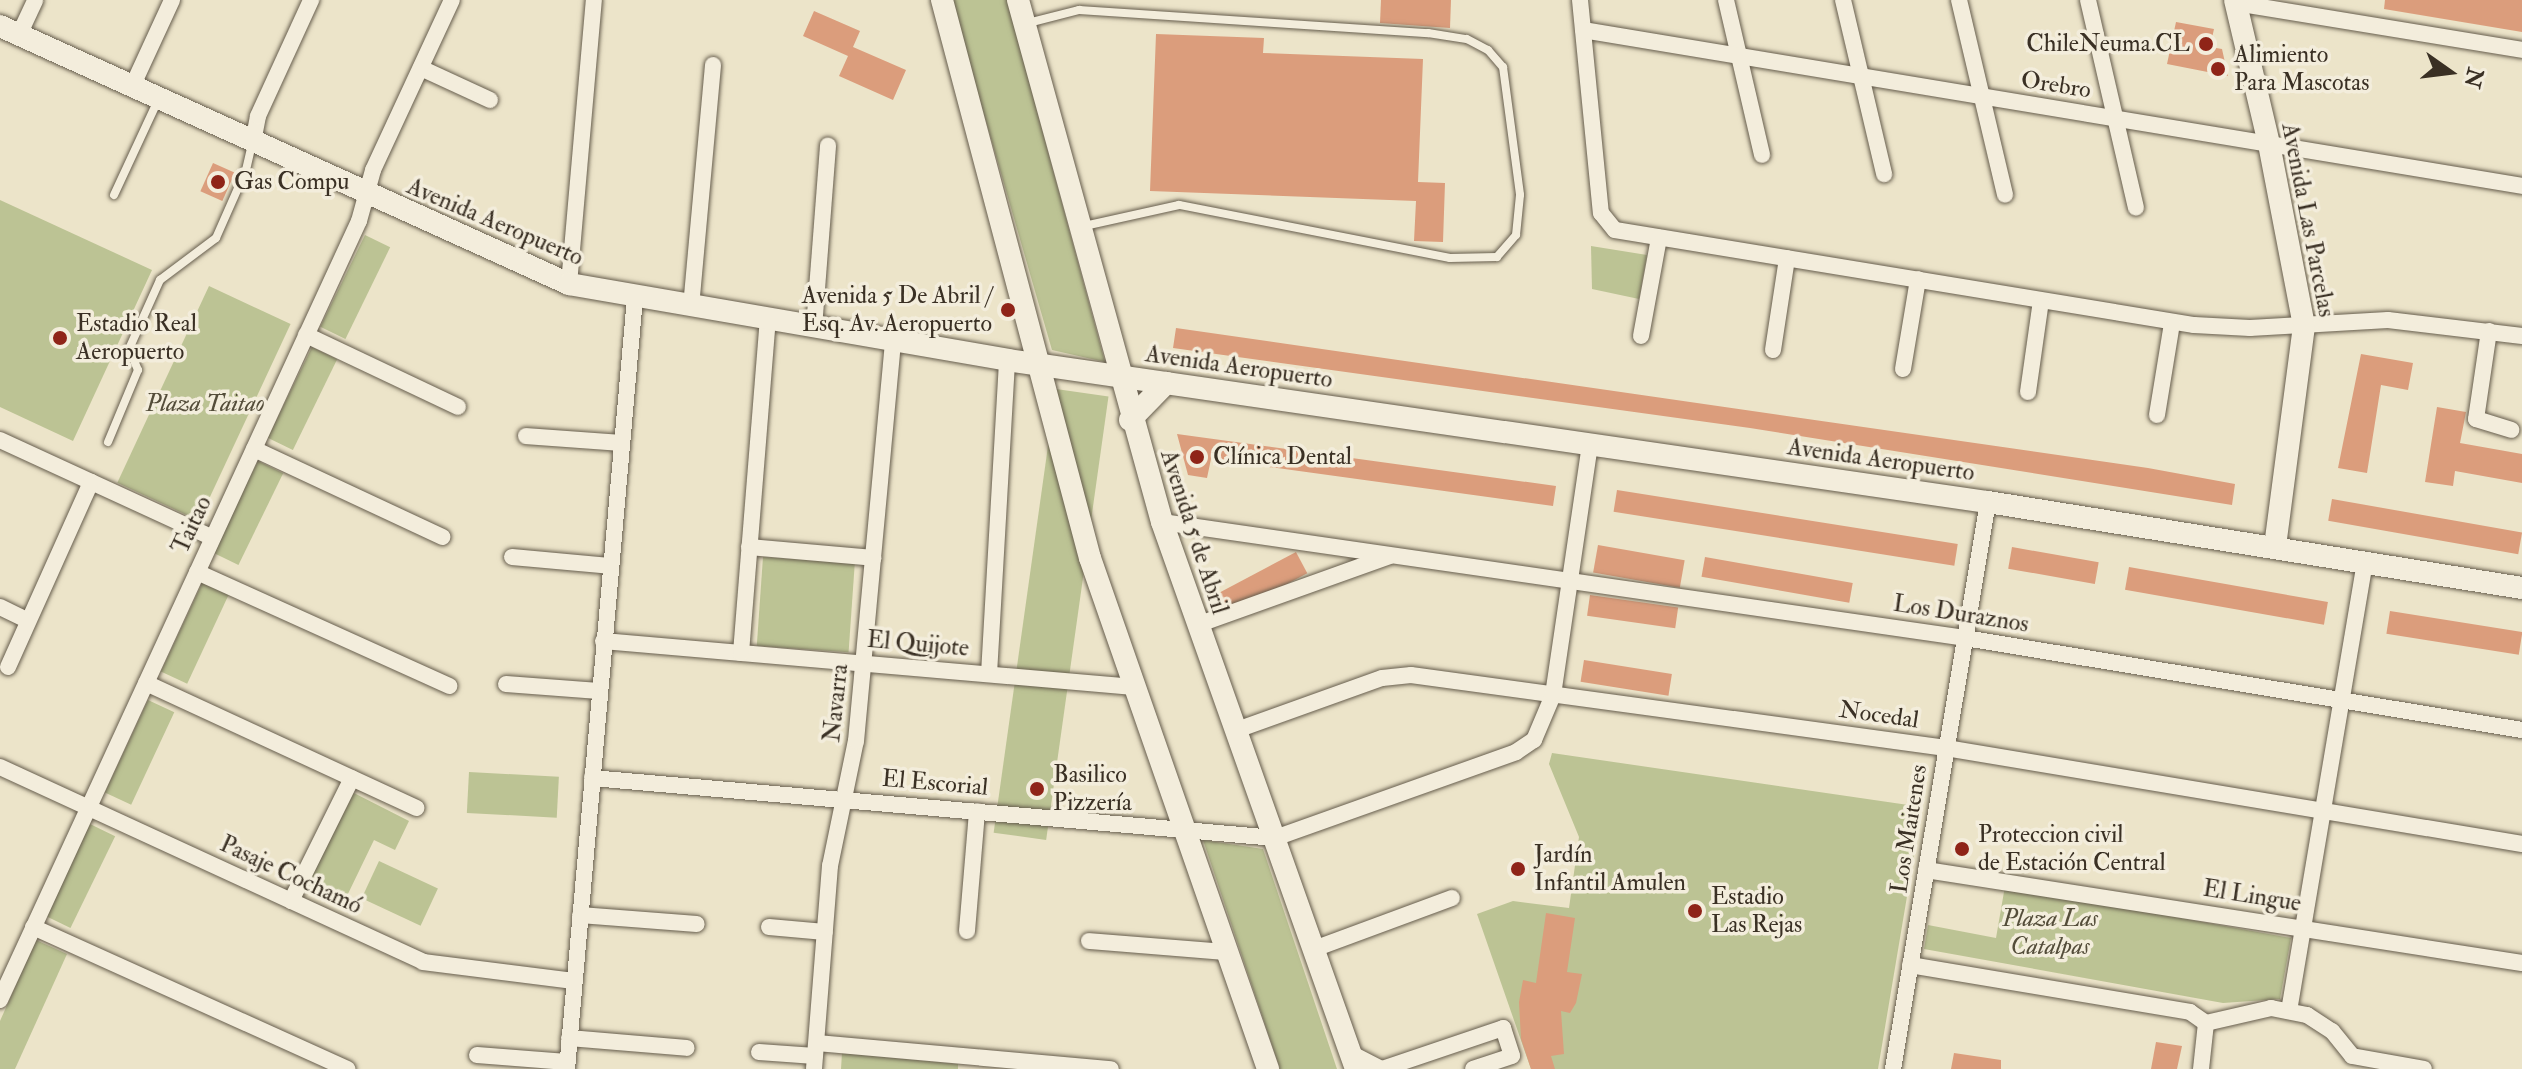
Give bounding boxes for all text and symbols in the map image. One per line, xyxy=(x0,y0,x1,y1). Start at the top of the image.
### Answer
place label: ChileNeuma.CL xyxy=(2026,30,2190,58)
north arrow xyxy=(2410,32,2490,112)
marker: ChileNeuma.CL xyxy=(2197,35,2215,53)
place label: Alimiento Para Mascotas xyxy=(2234,41,2369,97)
marker: Alimiento Para Mascotas xyxy=(2209,60,2227,78)
street label: Orebro xyxy=(2019,65,2093,105)
text: N xyxy=(2457,65,2489,91)
street label: Avenida Las Parcelas xyxy=(2275,121,2341,319)
place label: Gas Compu xyxy=(234,168,349,196)
street label: Avenida Aeropuerto xyxy=(403,172,587,272)
marker: Gas Compu xyxy=(209,173,227,191)
place label: Avenida 5 De Abril / Esq. Av. Aeropuerto xyxy=(802,282,992,338)
marker: Avenida 5 De Abril / Esq. Av. Aeropuerto xyxy=(999,301,1017,319)
place label: Estadio Real Aeropuerto xyxy=(76,310,197,366)
marker: Estadio Real Aeropuerto xyxy=(51,329,69,347)
street label: Avenida Aeropuerto xyxy=(1144,340,1334,394)
park label: Plaza Taitao xyxy=(145,390,265,418)
street label: Avenida Aeropuerto xyxy=(1786,433,1976,487)
place label: Clínica Dental xyxy=(1213,443,1352,471)
street label: Avenida 5 de Abril xyxy=(1154,446,1234,618)
marker: Clínica Dental xyxy=(1188,448,1206,466)
street label: Taitao xyxy=(166,492,218,558)
street label: Los Duraznos xyxy=(1891,589,2031,639)
street label: El Quijote xyxy=(866,625,970,663)
street label: Navarra xyxy=(818,663,854,743)
street label: Nocedal xyxy=(1837,695,1921,735)
place label: Basilico Pizzería xyxy=(1053,761,1132,817)
street label: Los Maitenes xyxy=(1885,763,1933,895)
street label: El Escorial xyxy=(881,764,989,802)
marker: Basilico Pizzería xyxy=(1028,780,1046,798)
place label: Proteccion civil de Estación Central xyxy=(1978,821,2166,877)
street label: Pasaje Cochamó xyxy=(215,830,367,920)
marker: Proteccion civil de Estación Central xyxy=(1953,840,1971,858)
place label: Jardín Infantil Amulen xyxy=(1534,841,1686,897)
marker: Jardín Infantil Amulen xyxy=(1509,860,1527,878)
street label: El Lingue xyxy=(2201,874,2303,918)
place label: Estadio Las Rejas xyxy=(1711,883,1802,939)
marker: Estadio Las Rejas xyxy=(1686,902,1704,920)
park label: Plaza Las Catalpas xyxy=(2002,905,2098,961)

